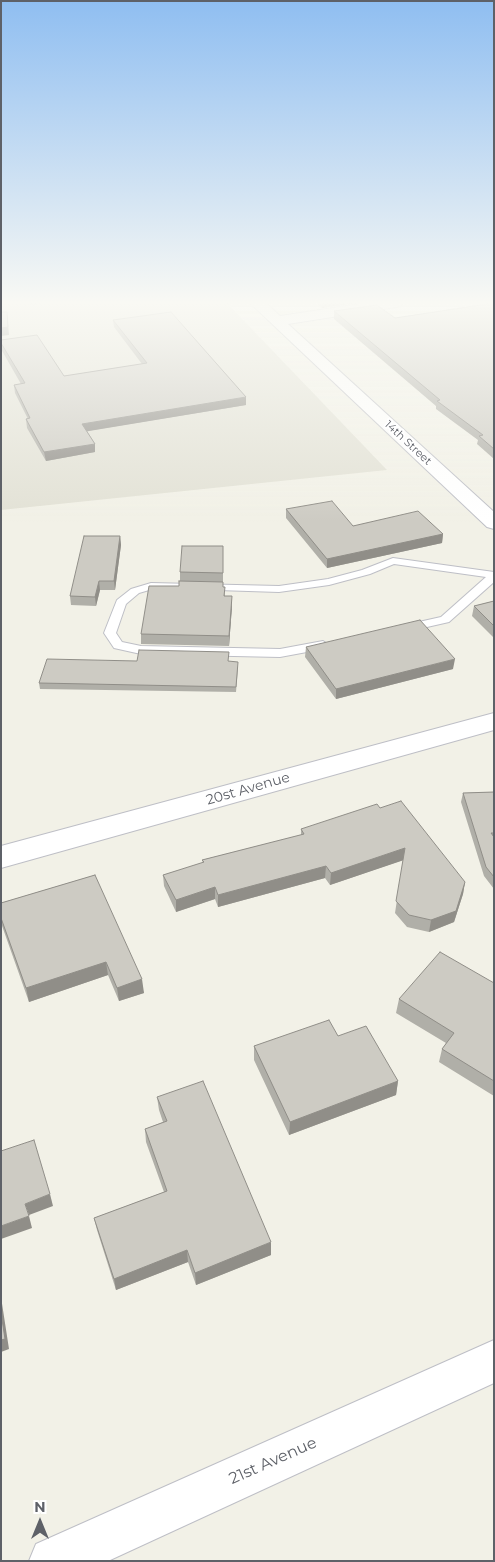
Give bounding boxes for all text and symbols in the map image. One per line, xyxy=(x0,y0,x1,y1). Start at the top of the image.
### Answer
street label: 14th Street xyxy=(382,418,434,468)
street label: 20st Avenue xyxy=(204,769,292,809)
street label: 21st Avenue xyxy=(226,1433,320,1489)
north arrow xyxy=(15,1497,65,1547)
text: N xyxy=(34,1498,46,1516)

